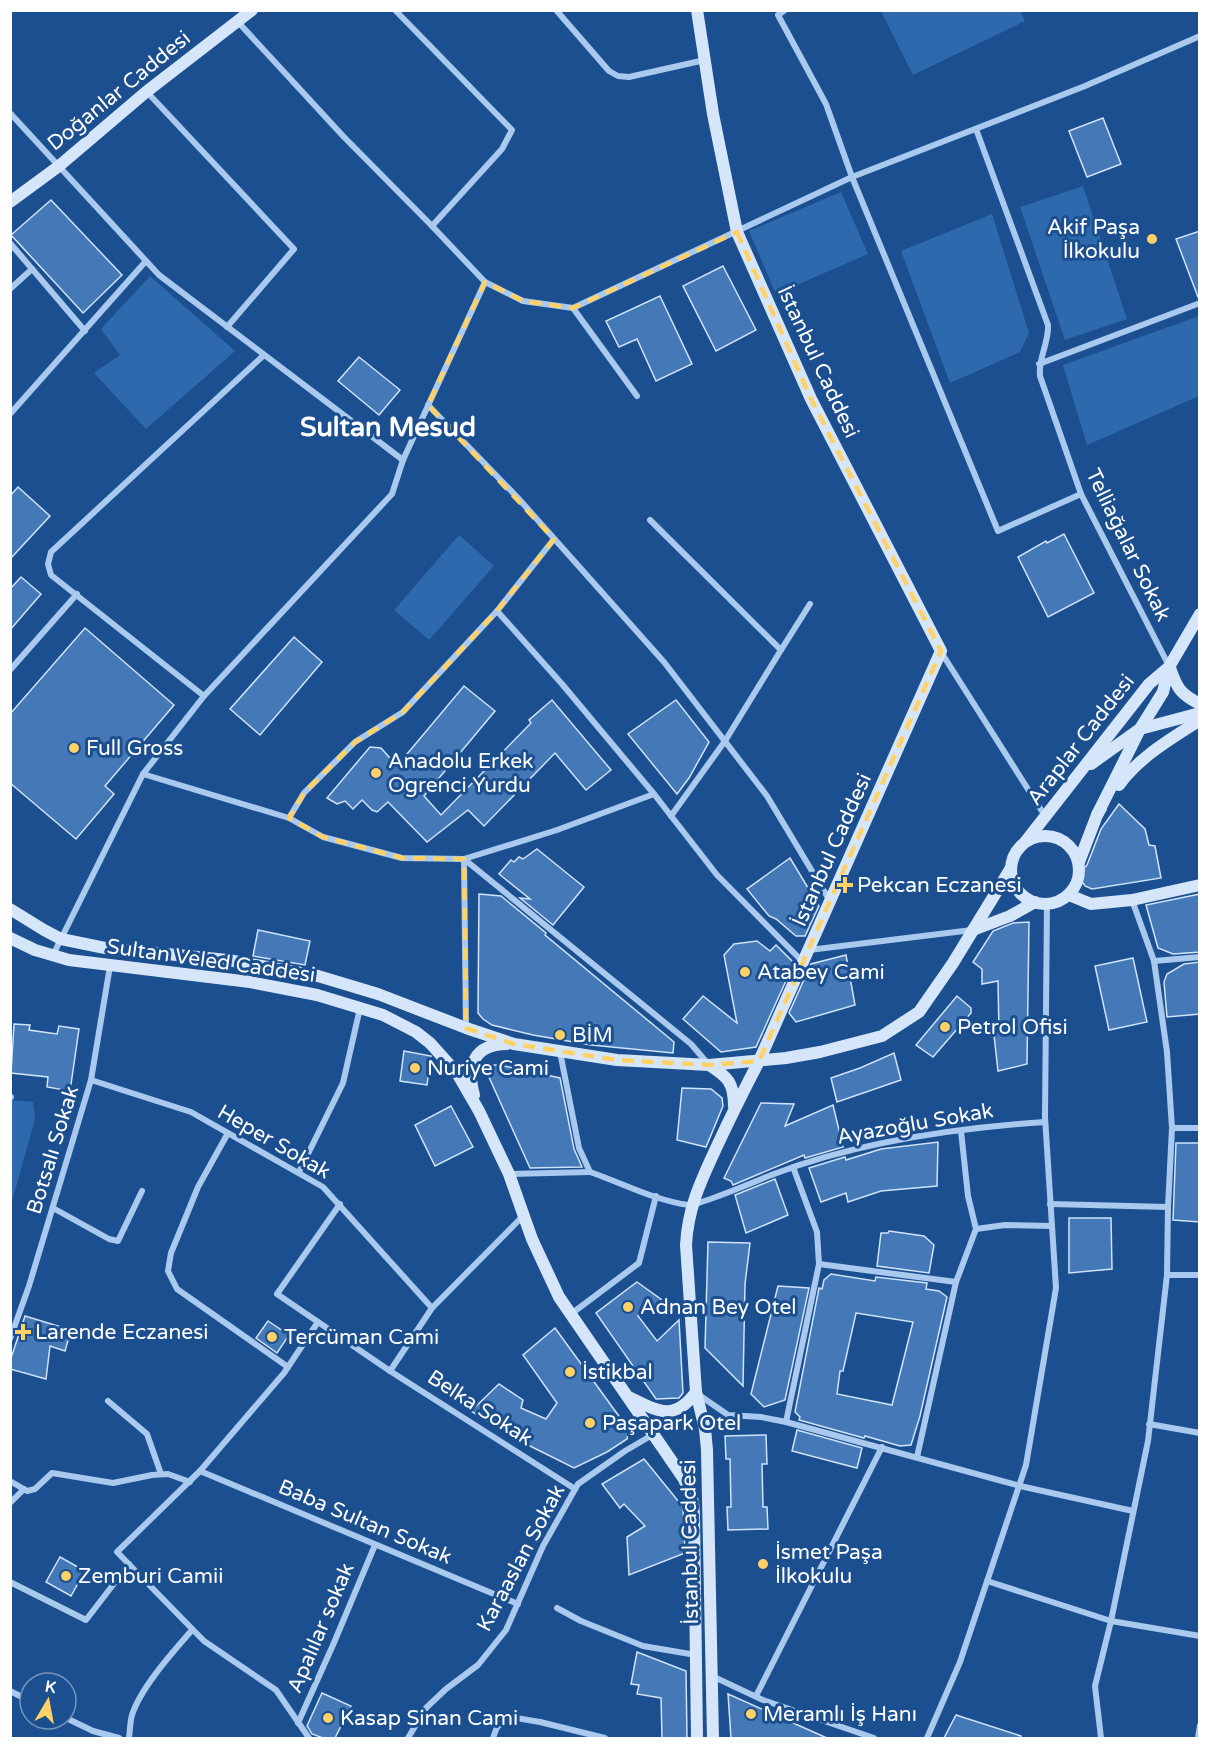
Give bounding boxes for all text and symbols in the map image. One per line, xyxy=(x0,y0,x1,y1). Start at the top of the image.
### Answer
street label: Doğanlar Caddesi xyxy=(43,26,195,156)
place label: Akif Paşa İlkokulu xyxy=(1047,215,1140,264)
marker: Akif Paşa İlkokulu xyxy=(1145,232,1159,246)
street label: İstanbul Caddesi xyxy=(772,282,864,442)
district label: Sultan Mesud xyxy=(300,411,476,444)
street label: Telliağalar Sokak xyxy=(1080,465,1176,625)
street label: Araplar Caddesi xyxy=(1022,670,1140,810)
place label: Full Gross xyxy=(86,736,183,761)
marker: Full Gross xyxy=(67,741,81,755)
place label: Anadolu Erkek Ogrenci Yurdu xyxy=(388,749,534,798)
marker: Anadolu Erkek Ogrenci Yurdu xyxy=(369,766,383,780)
street label: İstanbul Caddesi xyxy=(787,769,877,931)
place label: Pekcan Eczanesi xyxy=(857,873,1022,898)
marker: Pekcan Eczanesi xyxy=(838,878,852,892)
street label: Sultan Veled Caddesi xyxy=(105,934,317,988)
place label: Atabey Cami xyxy=(757,960,885,985)
marker: Atabey Cami xyxy=(738,965,752,979)
place label: Petrol Ofisi xyxy=(957,1015,1068,1040)
marker: Petrol Ofisi xyxy=(938,1020,952,1034)
place label: BİM xyxy=(572,1023,613,1048)
marker: BİM xyxy=(553,1028,567,1042)
place label: Nuriye Cami xyxy=(427,1056,549,1081)
marker: Nuriye Cami xyxy=(408,1061,422,1075)
street label: Botsalı Sokak xyxy=(22,1083,84,1217)
street label: Ayazoğlu Sokak xyxy=(835,1098,995,1150)
street label: Heper Sokak xyxy=(213,1100,335,1184)
place label: Adnan Bey Otel xyxy=(640,1295,797,1320)
marker: Adnan Bey Otel xyxy=(621,1300,635,1314)
place label: Larende Eczanesi xyxy=(35,1320,208,1345)
marker: Larende Eczanesi xyxy=(16,1325,30,1339)
place label: Tercüman Cami xyxy=(284,1325,439,1350)
marker: Tercüman Cami xyxy=(265,1330,279,1344)
place label: İstikbal xyxy=(582,1360,653,1385)
street label: Belka Sokak xyxy=(423,1365,537,1451)
marker: İstikbal xyxy=(563,1365,577,1379)
place label: Paşapark Otel xyxy=(602,1411,741,1436)
marker: Paşapark Otel xyxy=(583,1416,597,1430)
street label: İstanbul Caddesi xyxy=(676,1459,704,1625)
street label: Baba Sultan Sokak xyxy=(275,1474,455,1570)
street label: Karaaslan Sokak xyxy=(472,1480,570,1636)
place label: İsmet Paşa İlkokulu xyxy=(775,1540,883,1589)
marker: İsmet Paşa İlkokulu xyxy=(756,1557,770,1571)
street label: Apalılar sokak xyxy=(282,1559,360,1697)
place label: Zemburi Camii xyxy=(78,1564,223,1589)
marker: Zemburi Camii xyxy=(59,1569,73,1583)
north arrow xyxy=(18,1671,78,1731)
text: K xyxy=(43,1676,58,1698)
place label: Meramlı İş Hanı xyxy=(763,1702,917,1727)
place label: Kasap Sinan Cami xyxy=(340,1706,518,1731)
marker: Meramlı İş Hanı xyxy=(744,1707,758,1721)
marker: Kasap Sinan Cami xyxy=(321,1711,335,1725)

